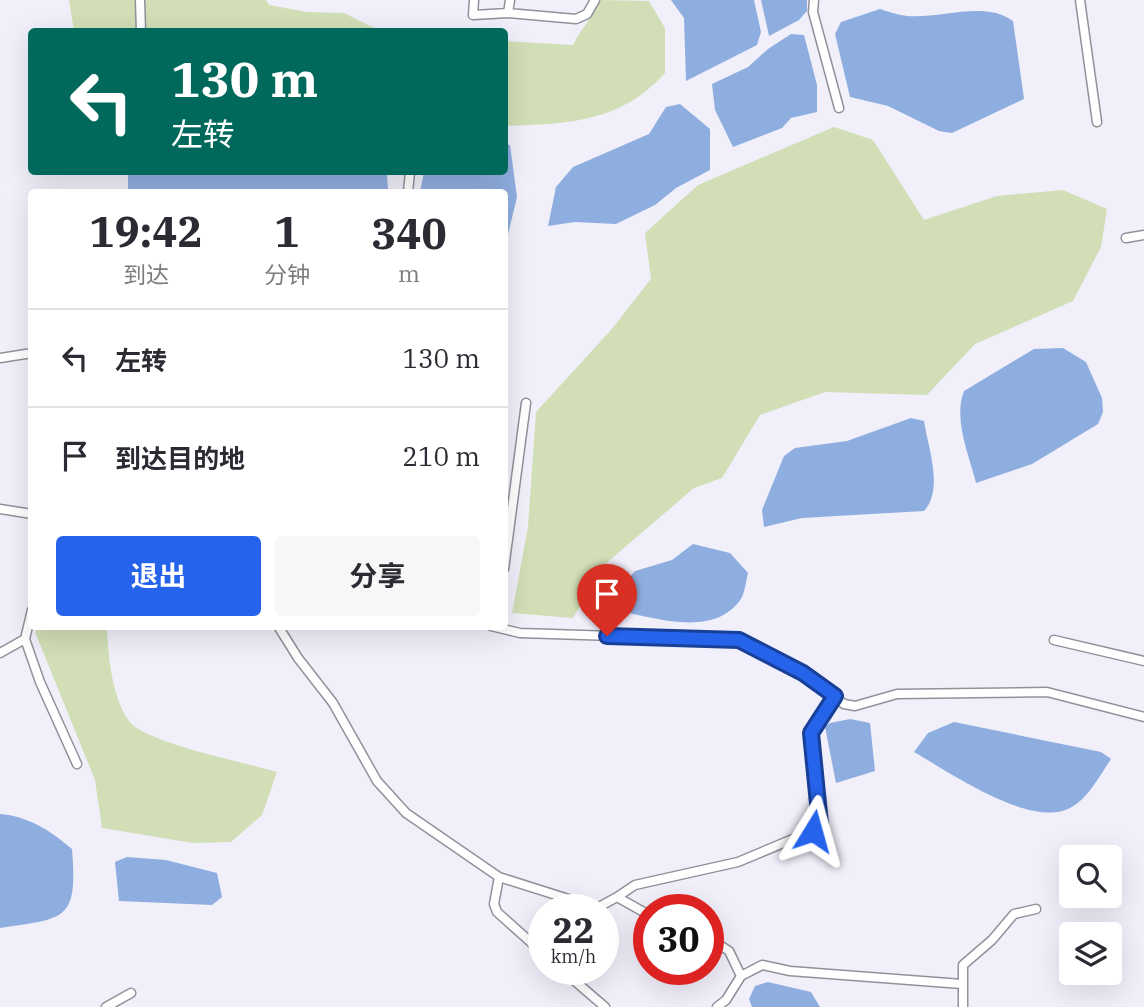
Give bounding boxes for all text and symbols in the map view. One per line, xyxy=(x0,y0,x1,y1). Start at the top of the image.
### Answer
text: 130 m xyxy=(171,47,318,110)
icon: left xyxy=(56,56,147,147)
text: 左转 xyxy=(171,113,235,155)
text: 19:42 xyxy=(89,204,203,259)
text: 1 xyxy=(274,204,300,259)
text: 340 xyxy=(371,206,447,261)
text: m xyxy=(398,258,420,288)
text: 到达 xyxy=(123,259,169,289)
text: 分钟 xyxy=(264,259,310,289)
icon: left xyxy=(56,339,94,377)
text: 130 m xyxy=(402,341,480,375)
text: 左转 xyxy=(115,343,167,377)
icon: arrive xyxy=(56,437,94,475)
text: 210 m xyxy=(402,439,480,473)
text: 到达目的地 xyxy=(115,441,245,475)
button: 退出 xyxy=(56,536,261,616)
button: 分享 xyxy=(275,536,480,616)
pin xyxy=(577,564,637,636)
icon: arrive xyxy=(588,575,626,613)
position arrow xyxy=(776,794,850,868)
map controls xyxy=(1059,845,1122,985)
button: search xyxy=(1059,845,1122,908)
speed limit sign: 30 xyxy=(633,894,724,985)
text: 22 xyxy=(552,907,595,953)
button: layers xyxy=(1059,922,1122,985)
text: km/h xyxy=(551,945,596,968)

